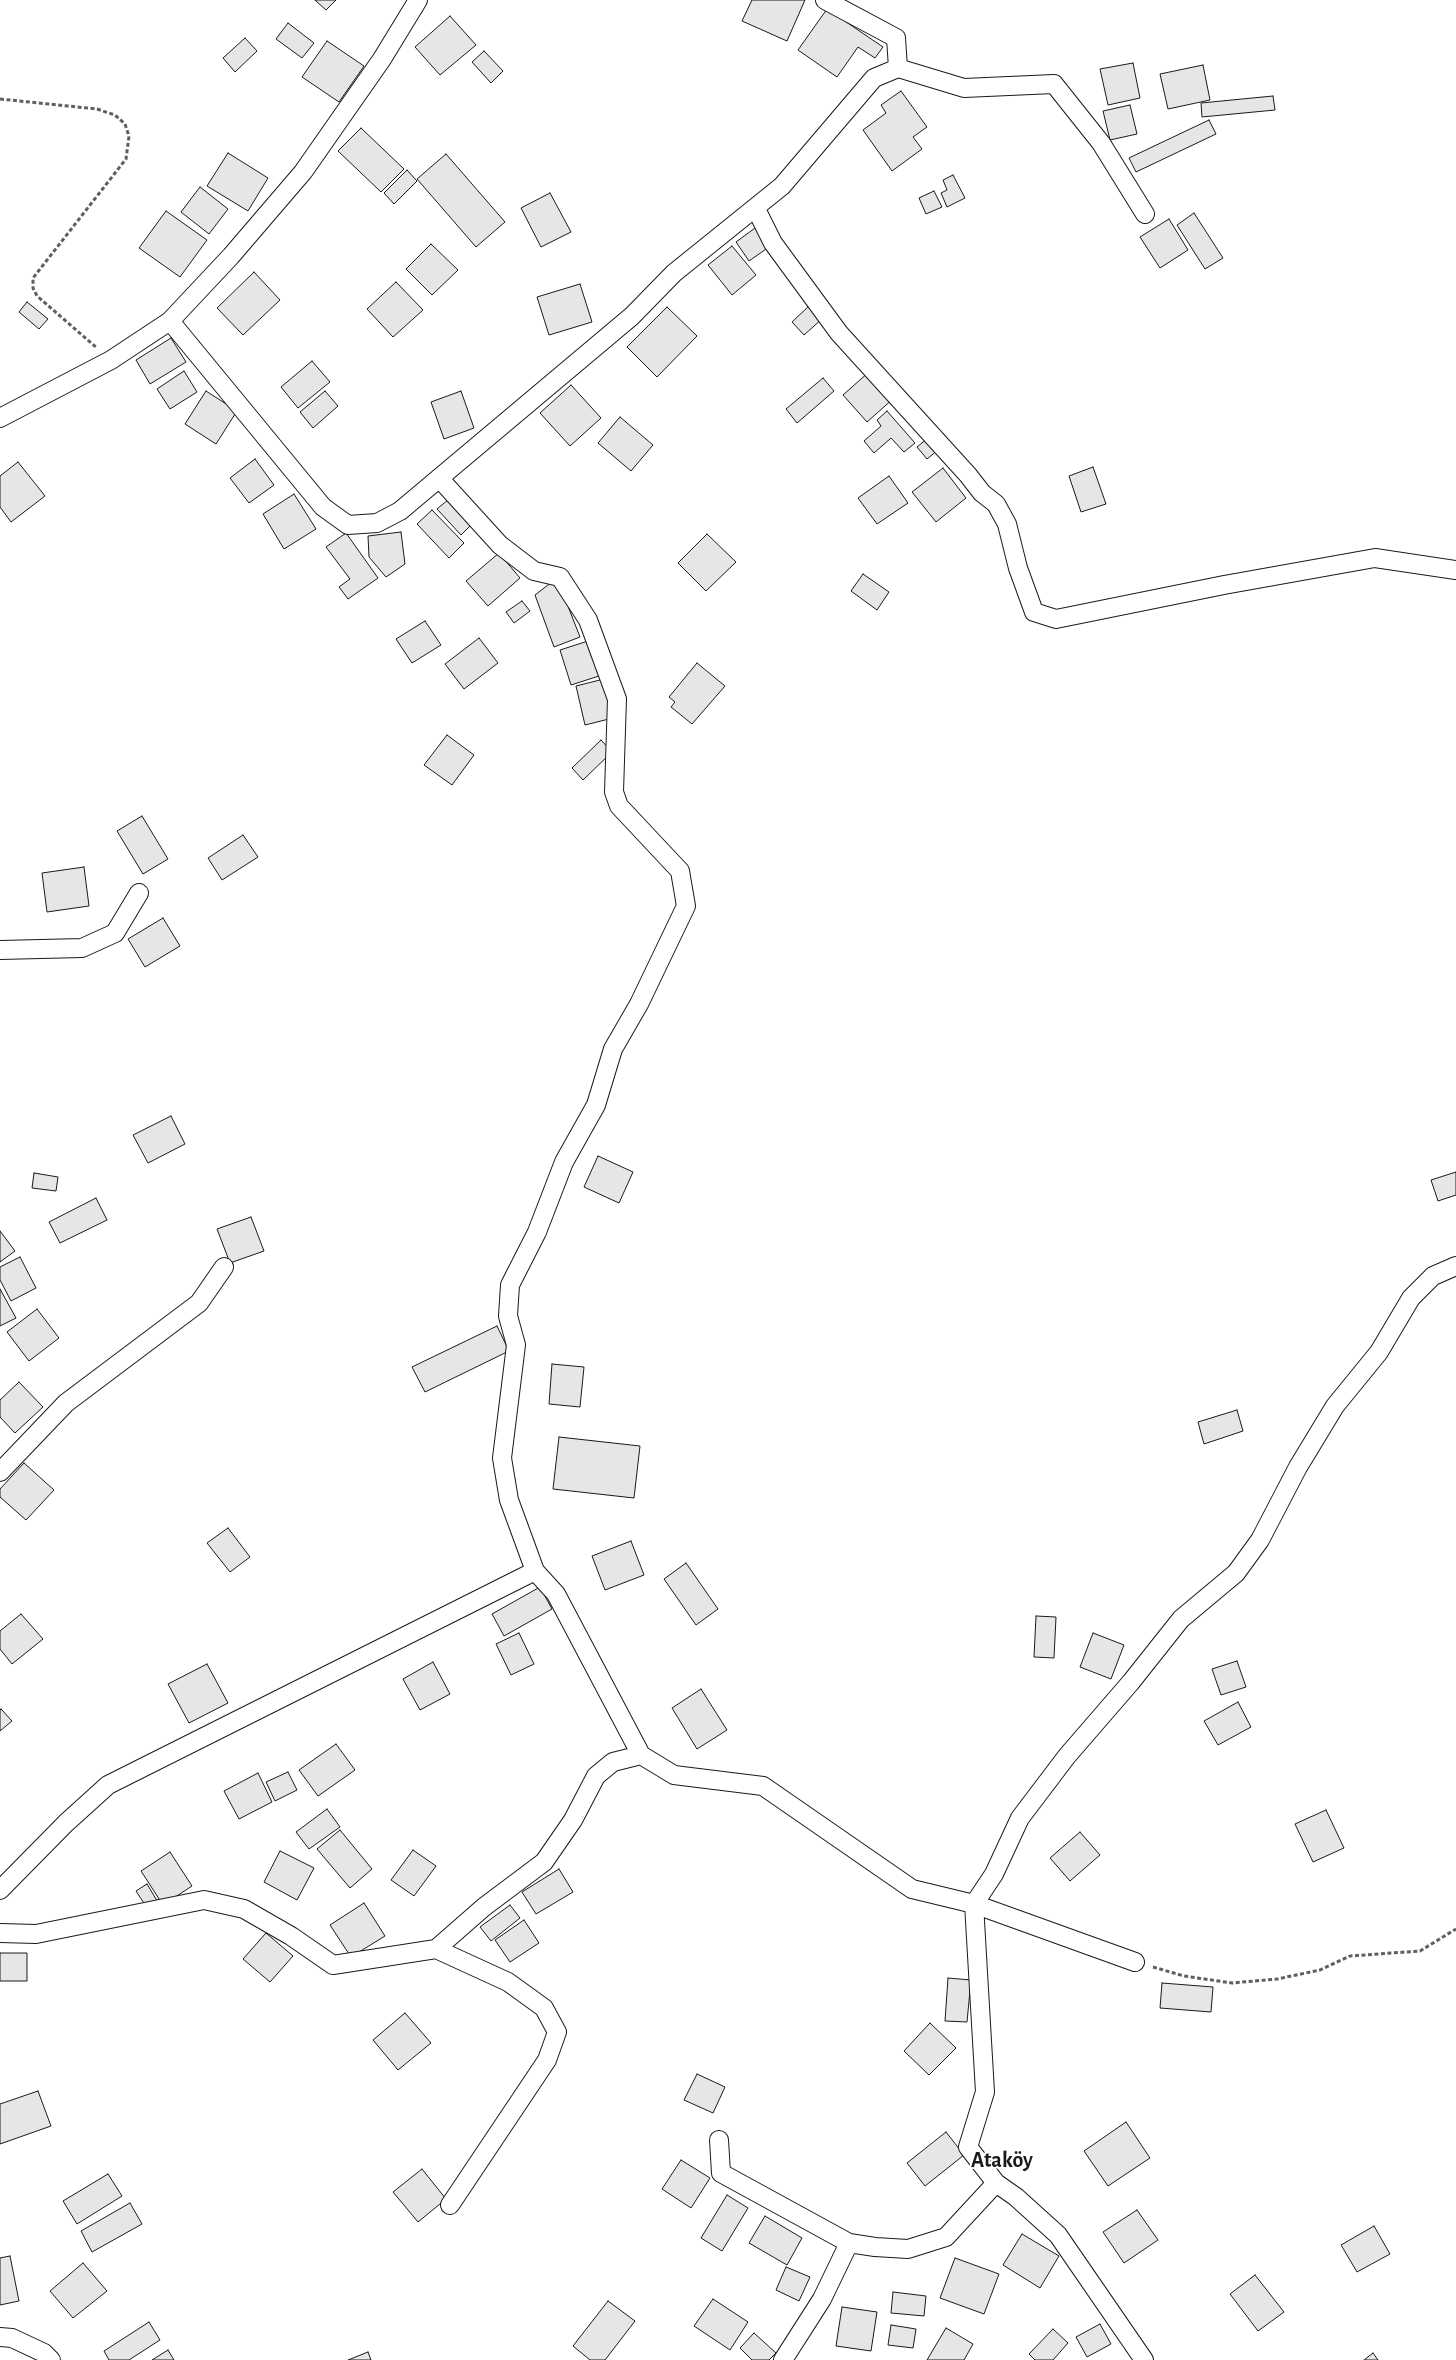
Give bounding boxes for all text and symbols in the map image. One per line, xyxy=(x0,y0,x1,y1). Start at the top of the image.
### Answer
district label: Ataköy xyxy=(971,2147,1033,2173)

